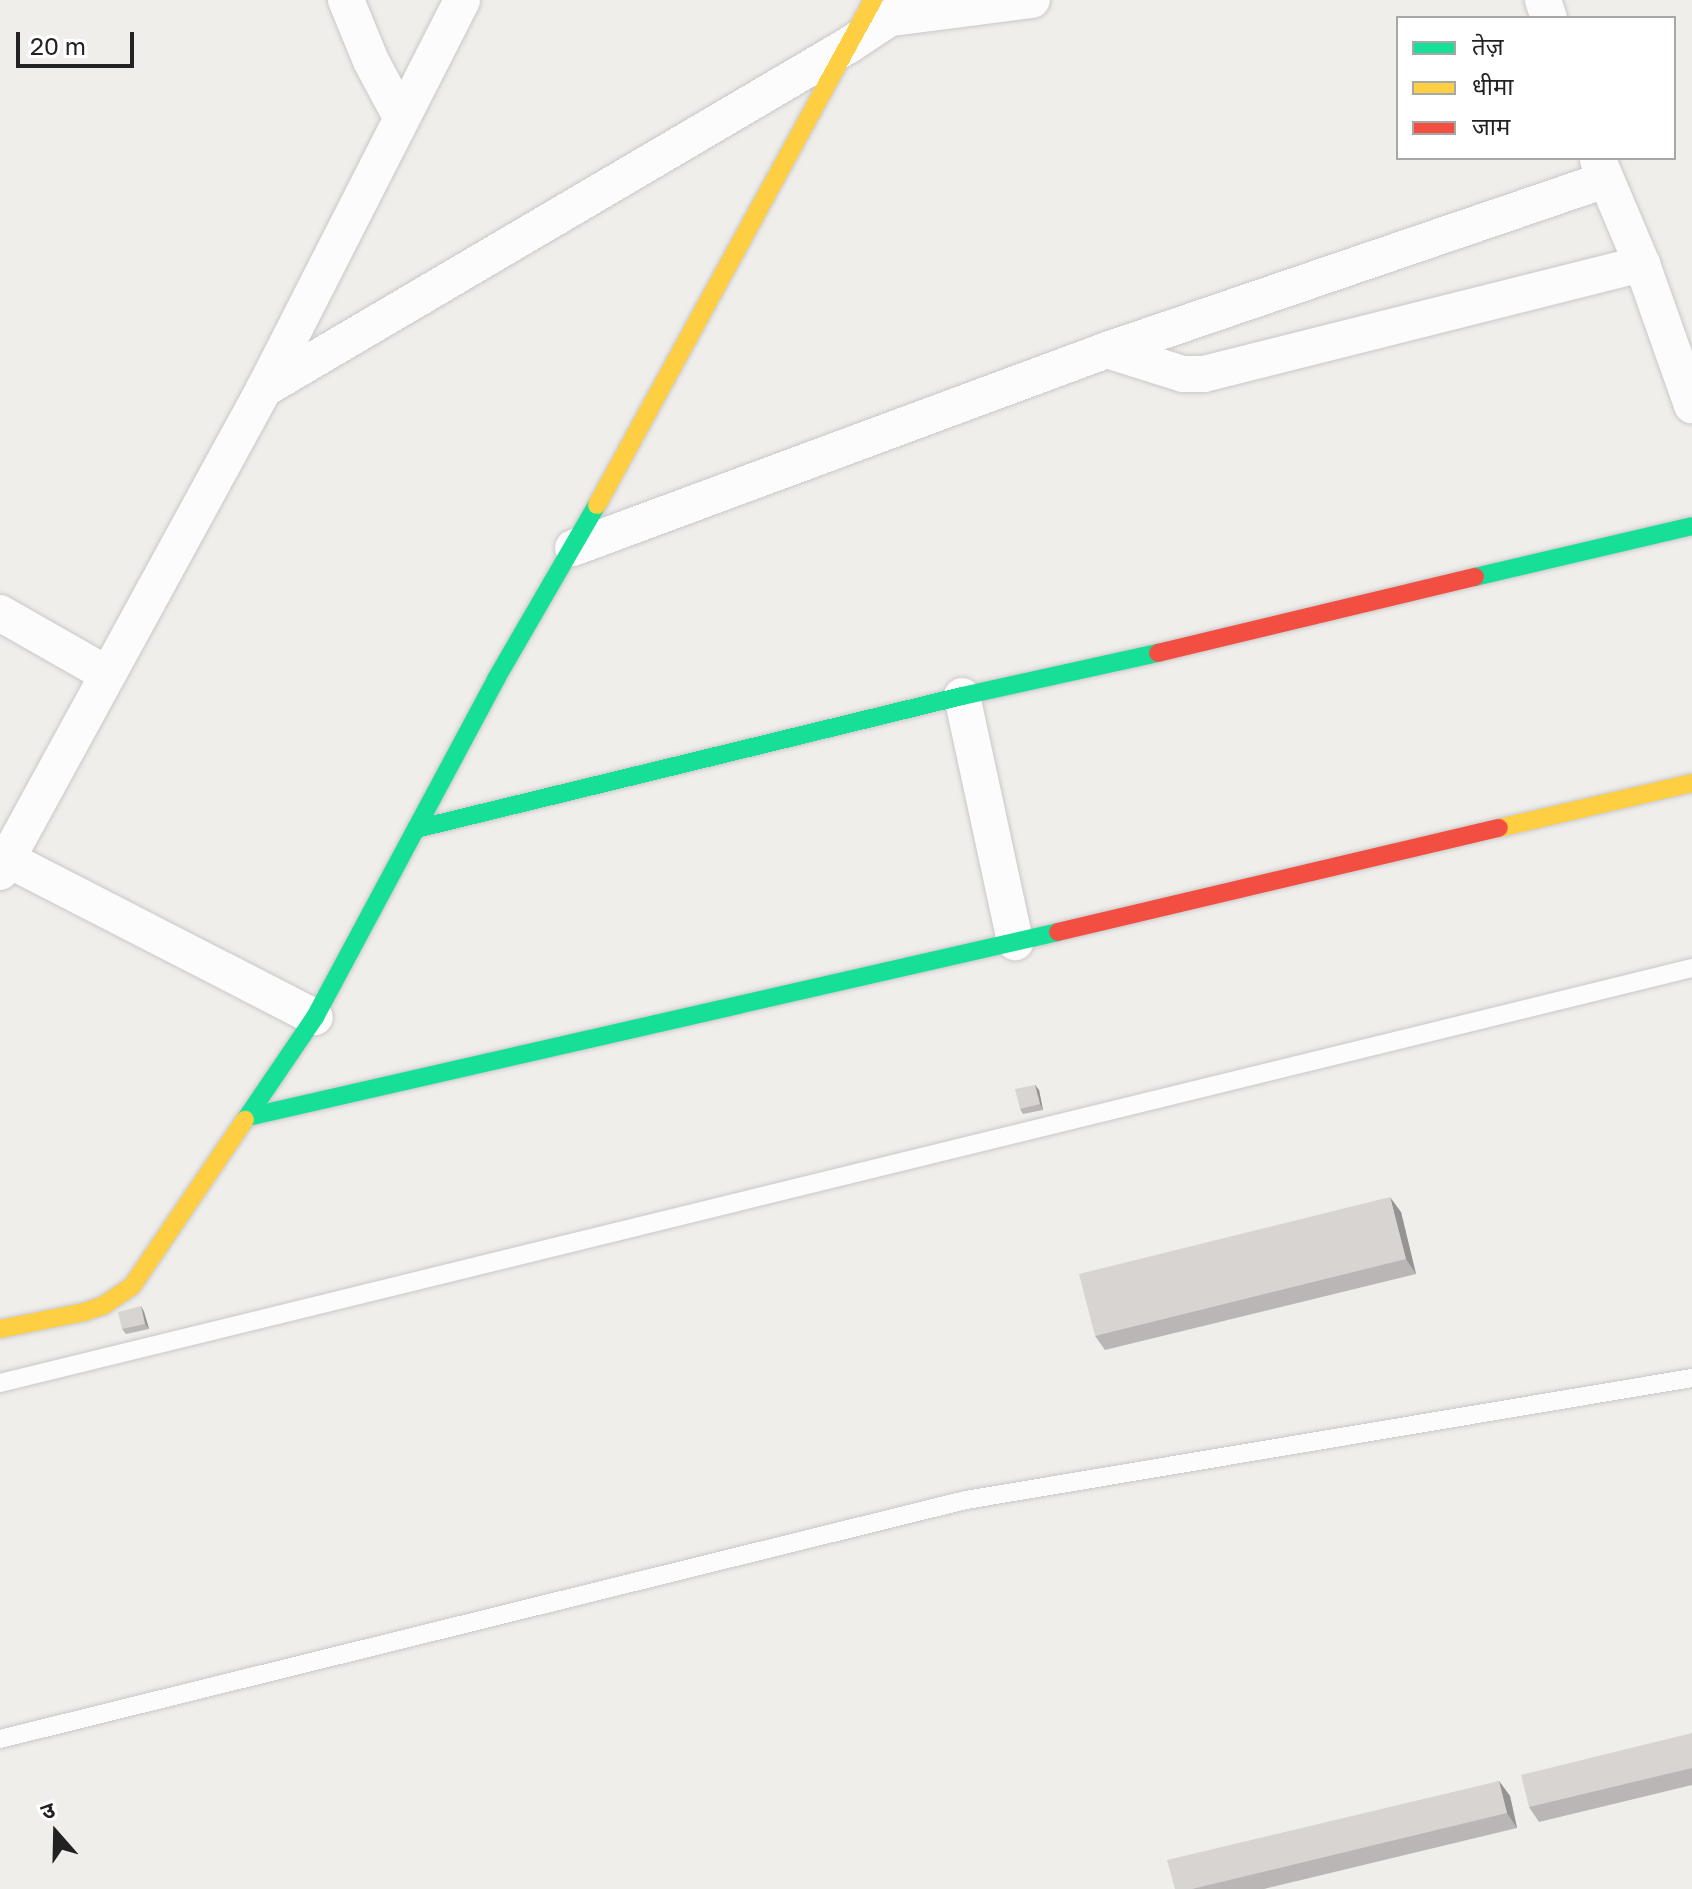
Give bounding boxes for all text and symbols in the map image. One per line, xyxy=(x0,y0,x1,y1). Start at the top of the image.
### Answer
scale bar xyxy=(20,16,138,66)
legend xyxy=(1396,16,1676,160)
text: 20 m xyxy=(30,31,86,60)
text: तेज़ xyxy=(1472,31,1504,60)
text: धीमा xyxy=(1472,71,1514,100)
text: जाम xyxy=(1472,111,1510,140)
north arrow xyxy=(16,1793,96,1873)
text: उ xyxy=(37,1795,58,1825)

